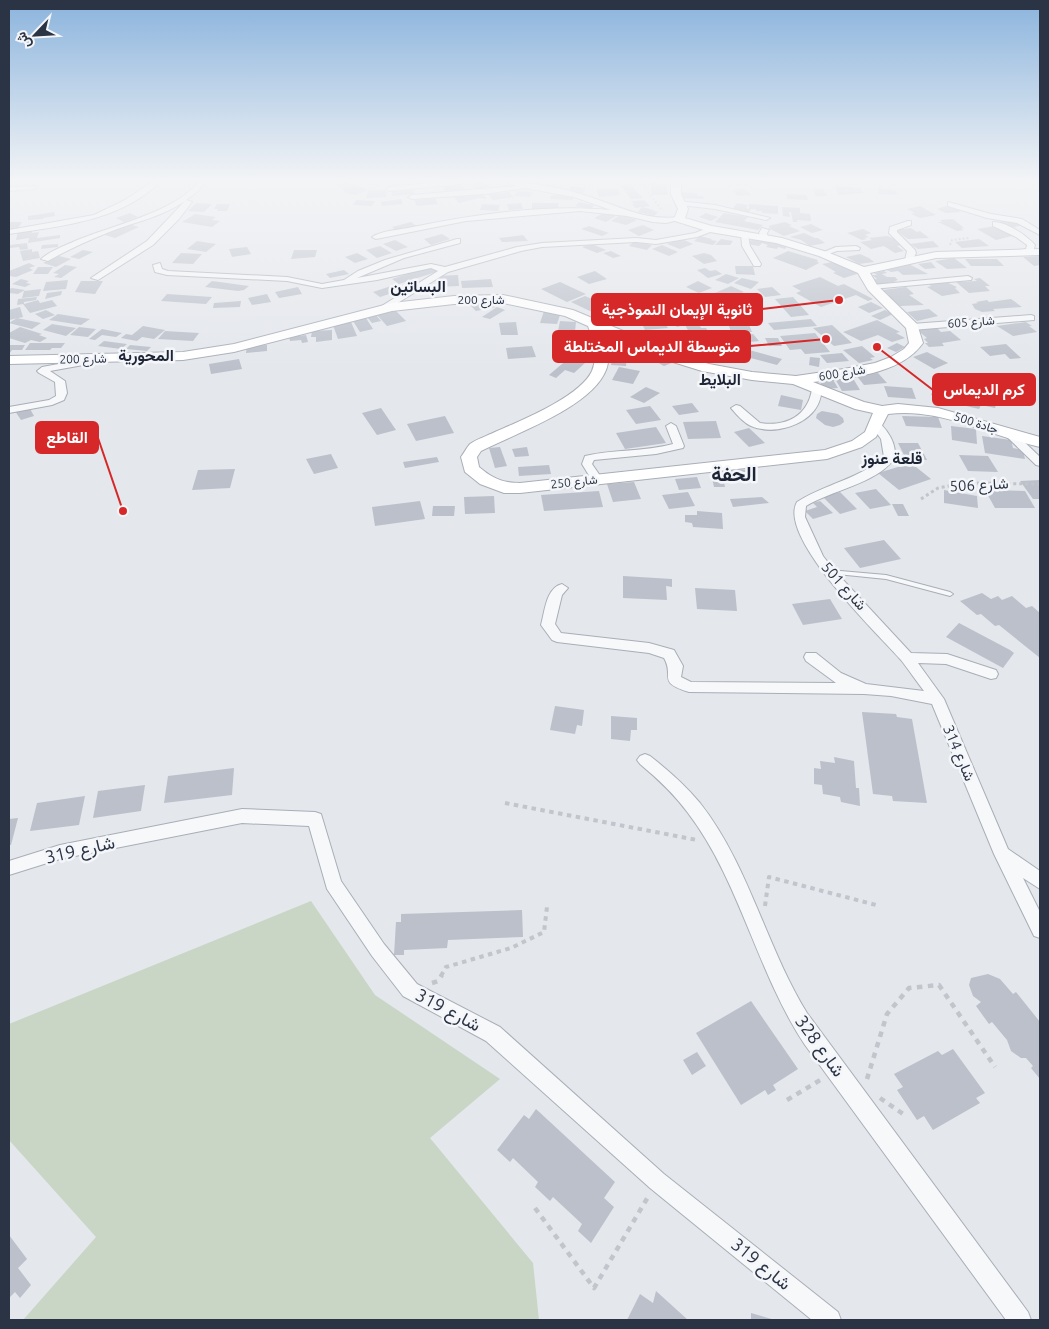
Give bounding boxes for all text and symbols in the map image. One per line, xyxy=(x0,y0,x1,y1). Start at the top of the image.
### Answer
north arrow xyxy=(10,10,60,60)
text: ش xyxy=(12,29,35,52)
district label: البساتين xyxy=(390,277,446,296)
street label: شارع 200 xyxy=(457,293,505,309)
callout: ثانوية الإيمان النموذجية xyxy=(592,294,762,325)
text: ثانوية الإيمان النموذجية xyxy=(602,300,752,320)
street label: شارع 605 xyxy=(947,313,995,333)
callout: متوسطة الديماس المختلطة xyxy=(553,331,750,362)
text: متوسطة الديماس المختلطة xyxy=(564,337,741,357)
district label: المحورية xyxy=(118,346,174,366)
street label: شارع 200 xyxy=(59,352,107,368)
street label: شارع 600 xyxy=(818,362,867,386)
district label: البلايط xyxy=(699,370,741,389)
callout: كرم الديماس xyxy=(933,374,1035,405)
text: كرم الديماس xyxy=(943,380,1025,400)
street label: جادة 500 xyxy=(952,409,1000,437)
callout: القاطع xyxy=(36,422,98,453)
text: القاطع xyxy=(46,428,88,449)
district label: قلعة عنوز xyxy=(861,449,922,469)
district label: الحفة xyxy=(711,462,757,485)
street label: شارع 250 xyxy=(550,473,598,493)
street label: شارع 506 xyxy=(949,474,1009,498)
street label: شارع 501 xyxy=(816,558,871,615)
street label: شارع 314 xyxy=(937,722,979,785)
street label: شارع 319 xyxy=(43,831,117,870)
street label: شارع 319 xyxy=(411,984,484,1037)
street label: شارع 328 xyxy=(789,1011,850,1082)
street label: شارع 319 xyxy=(726,1233,795,1296)

